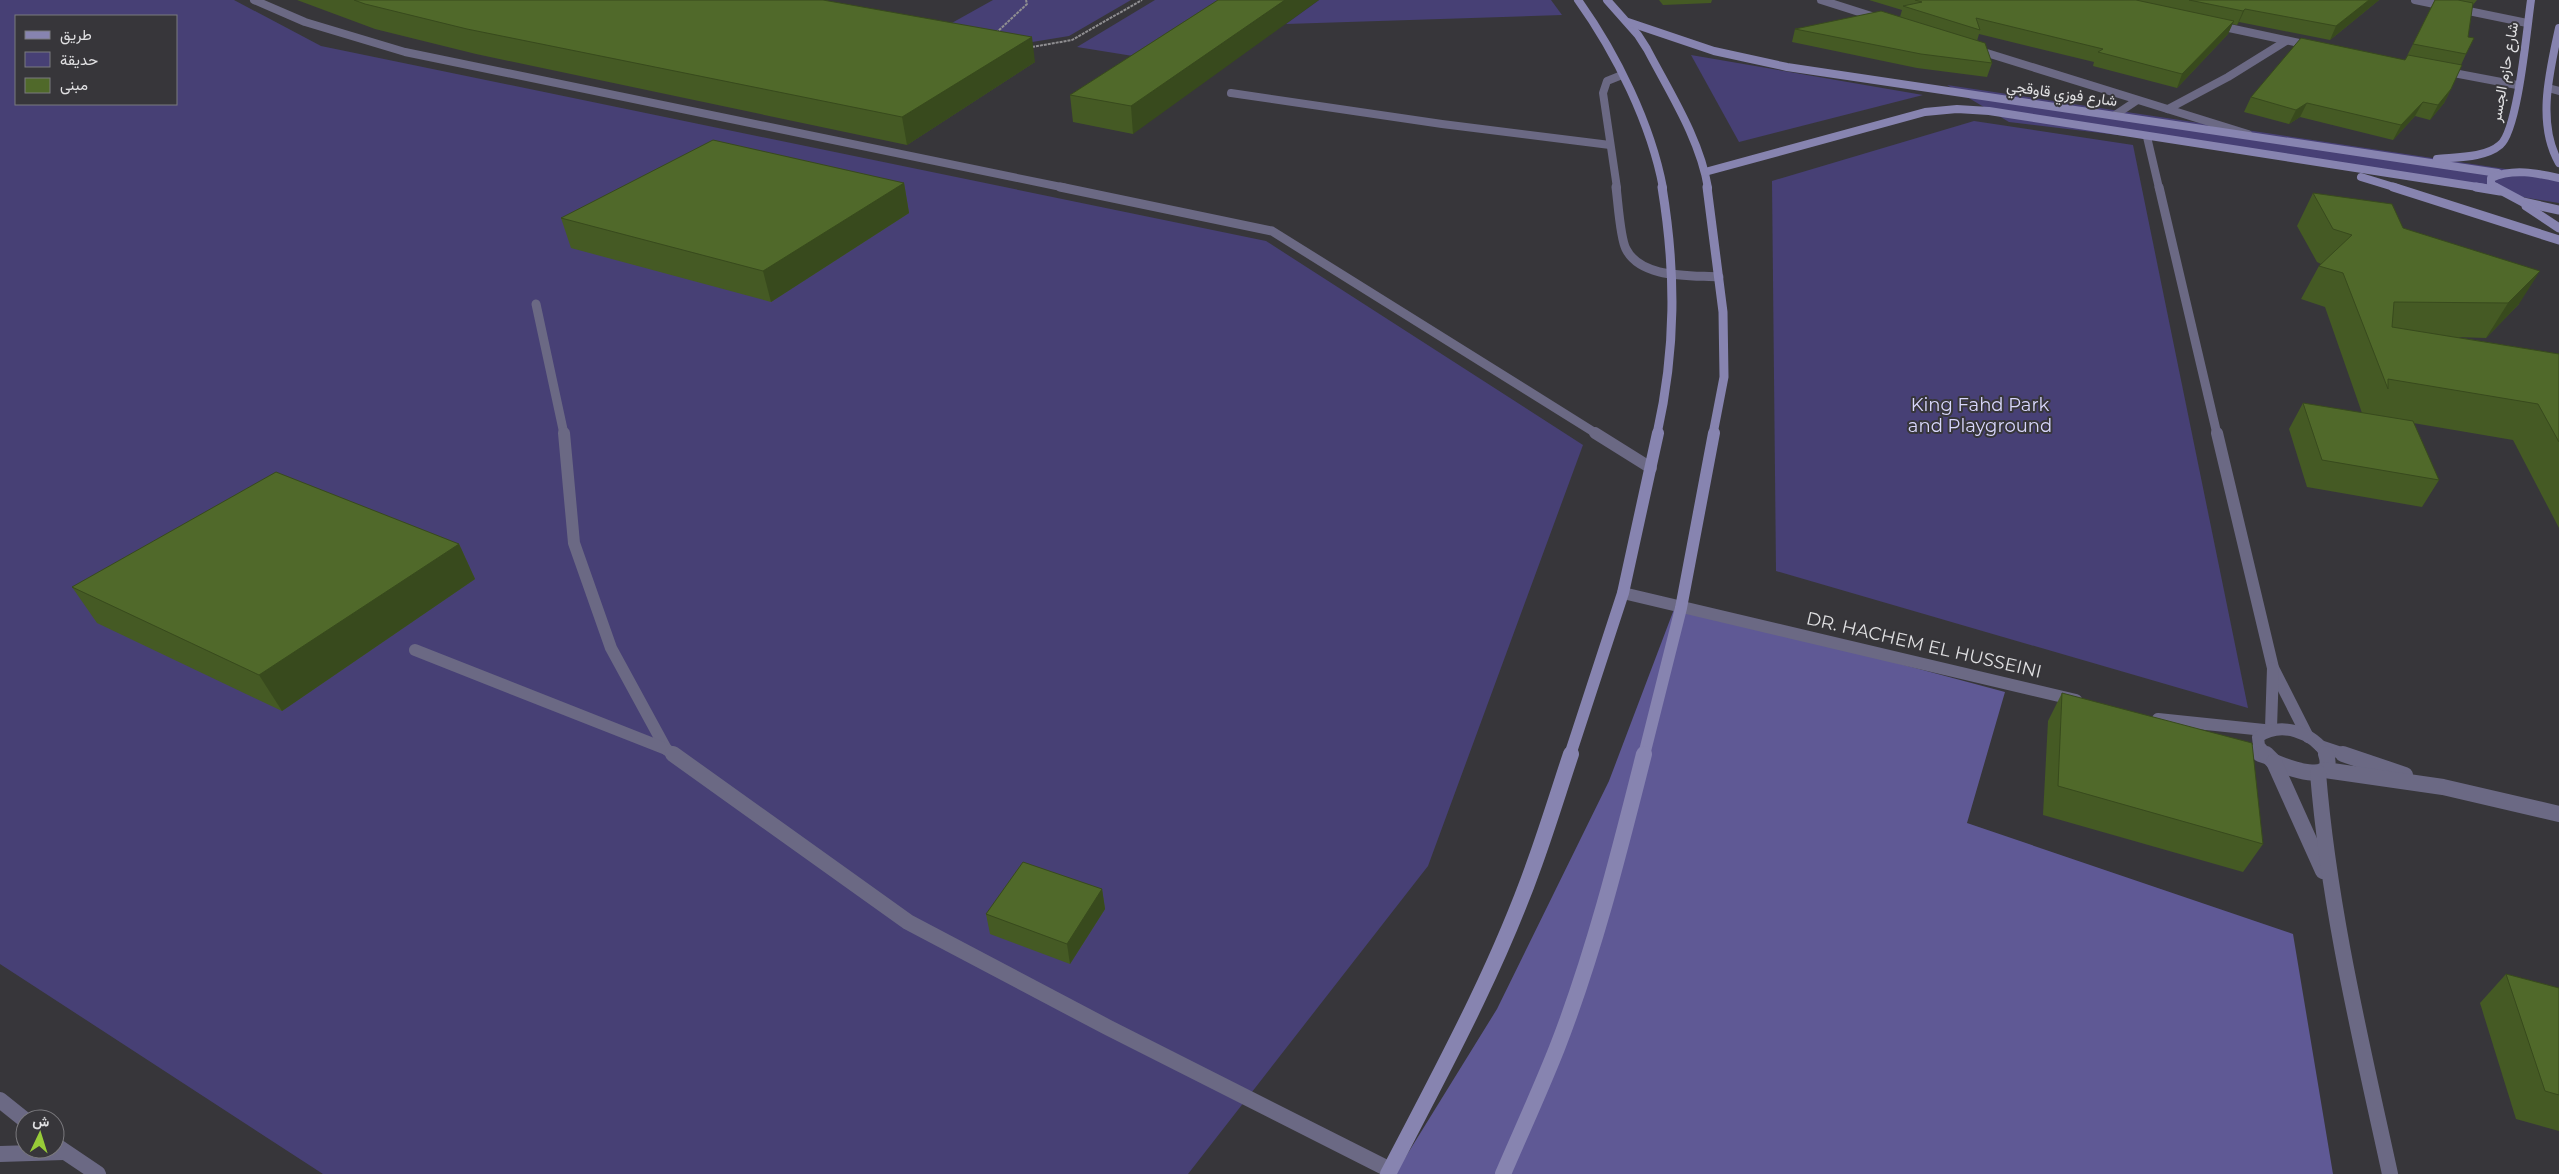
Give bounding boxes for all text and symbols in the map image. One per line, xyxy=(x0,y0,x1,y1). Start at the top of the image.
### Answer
legend xyxy=(15,15,178,105)
street label: شارع حازم الجسر xyxy=(2486,20,2524,125)
text: طريق xyxy=(60,25,92,45)
text: حديقة xyxy=(60,50,98,69)
text: مبنى xyxy=(60,75,88,95)
street label: شارع فوزي قاوقجي xyxy=(2005,76,2119,114)
park label: King Fahd Park and Playground xyxy=(1908,394,2052,437)
street label: DR. HACHEM EL HUSSEINI xyxy=(1804,607,2044,683)
north arrow xyxy=(15,1109,65,1159)
text: ش xyxy=(32,1111,50,1131)

